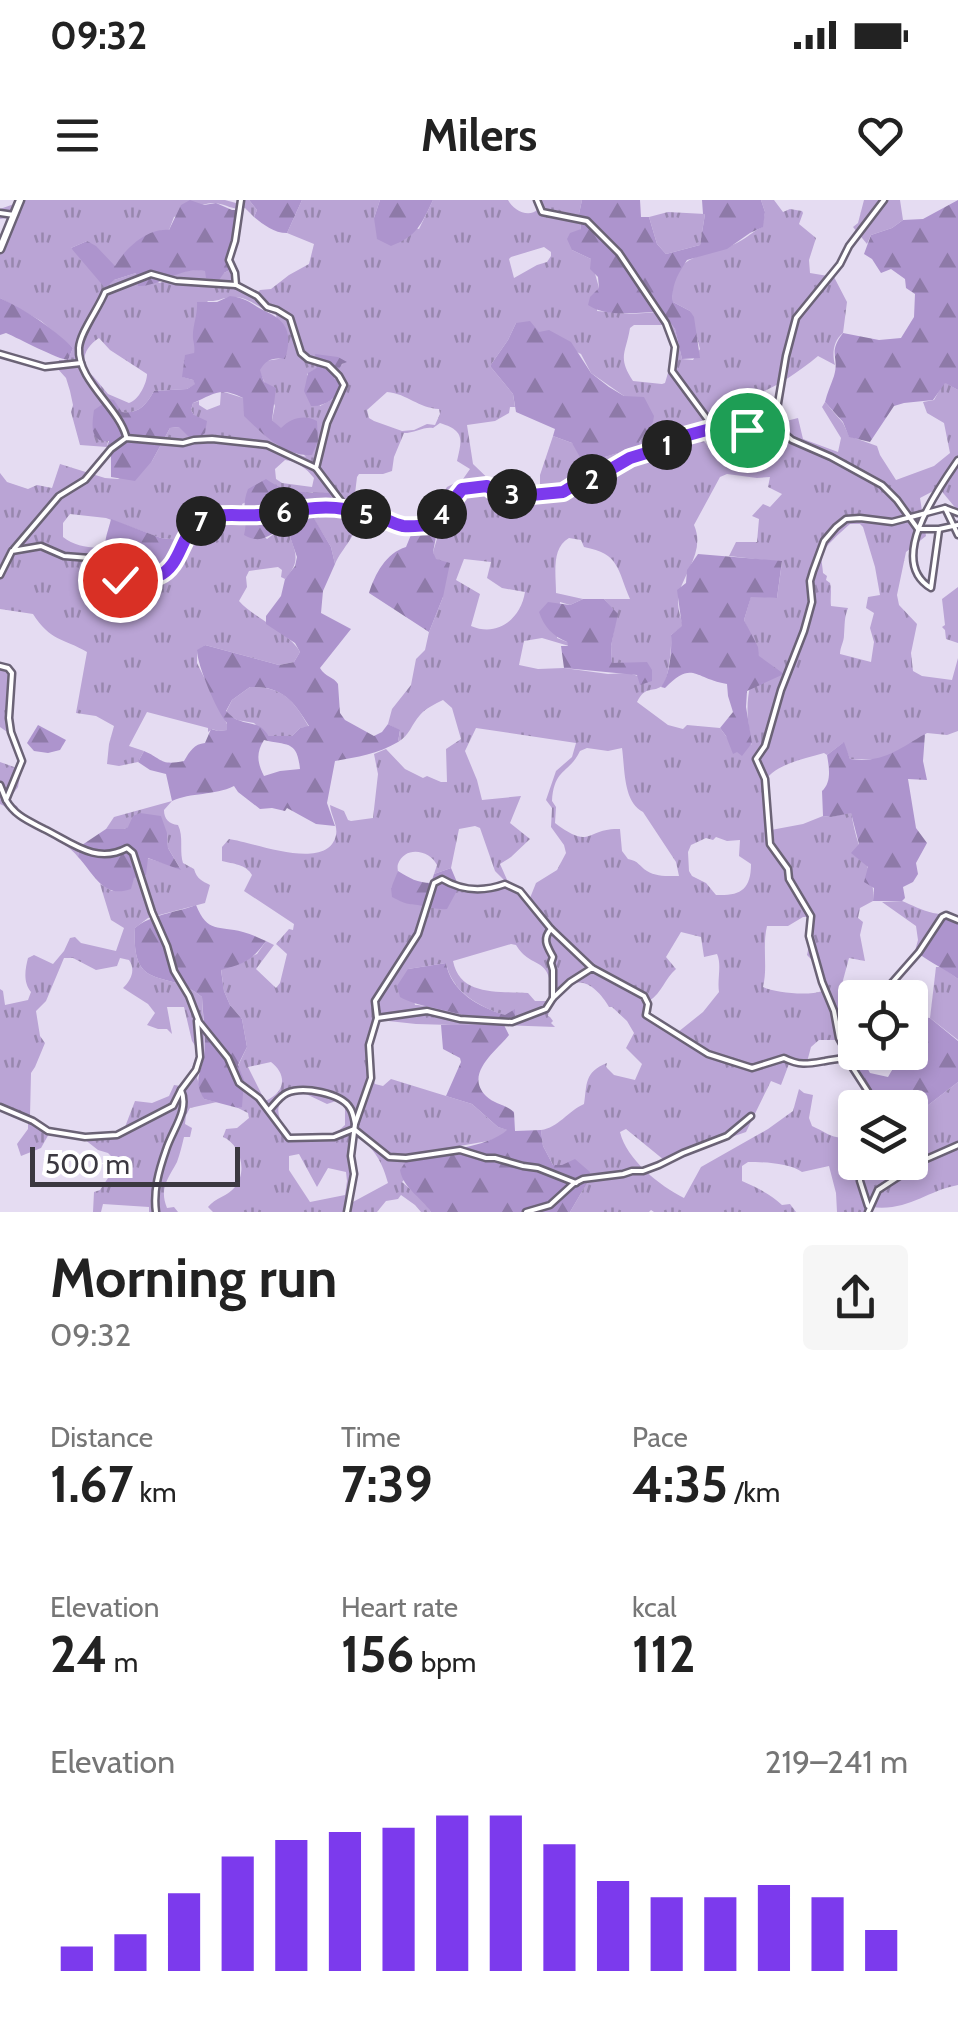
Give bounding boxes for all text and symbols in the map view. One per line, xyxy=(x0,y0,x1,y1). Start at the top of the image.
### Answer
text: 09:32 xyxy=(50,12,147,59)
icon: menu xyxy=(50,108,105,163)
text: Milers xyxy=(421,108,537,162)
icon: heart xyxy=(853,108,908,163)
pin xyxy=(705,388,790,473)
icon: arrive xyxy=(720,403,775,458)
pin: 1 xyxy=(642,420,692,470)
text: 1 xyxy=(662,428,672,462)
pin: 2 xyxy=(567,454,617,504)
text: 2 xyxy=(585,462,599,496)
pin: 3 xyxy=(487,469,537,519)
text: 3 xyxy=(504,477,520,511)
pin: 6 xyxy=(259,487,309,537)
pin: 5 xyxy=(341,489,391,539)
pin: 4 xyxy=(417,489,467,539)
text: 6 xyxy=(276,495,292,529)
pin: 7 xyxy=(176,496,226,546)
text: 5 xyxy=(358,497,374,531)
text: 4 xyxy=(433,497,451,531)
text: 7 xyxy=(194,504,208,538)
pin xyxy=(78,538,163,623)
icon: check xyxy=(93,553,148,608)
map controls xyxy=(838,980,928,1180)
button: locate xyxy=(838,980,928,1070)
button: layers xyxy=(838,1090,928,1180)
scale bar xyxy=(30,1142,240,1186)
text: 500 m xyxy=(45,1147,130,1181)
text: Morning run xyxy=(50,1244,337,1311)
button: share xyxy=(803,1245,908,1350)
text: 09:32 xyxy=(50,1315,131,1354)
text: Distance xyxy=(50,1420,153,1454)
text: Time xyxy=(341,1420,401,1454)
text: Pace xyxy=(632,1420,688,1454)
text: 1.67 xyxy=(50,1454,133,1515)
text: 7:39 xyxy=(341,1454,433,1515)
text: 4:35 xyxy=(632,1454,728,1515)
text: km xyxy=(133,1475,177,1509)
text: /km xyxy=(728,1475,780,1509)
text: Elevation xyxy=(50,1590,159,1624)
text: Heart rate xyxy=(341,1590,458,1624)
text: kcal xyxy=(632,1590,677,1624)
text: 24 xyxy=(50,1624,108,1685)
text: 156 xyxy=(341,1624,414,1685)
text: 112 xyxy=(632,1624,695,1685)
text: m xyxy=(108,1645,138,1679)
text: bpm xyxy=(414,1645,476,1679)
text: Elevation xyxy=(50,1742,175,1781)
text: 219–241 m xyxy=(765,1742,908,1781)

